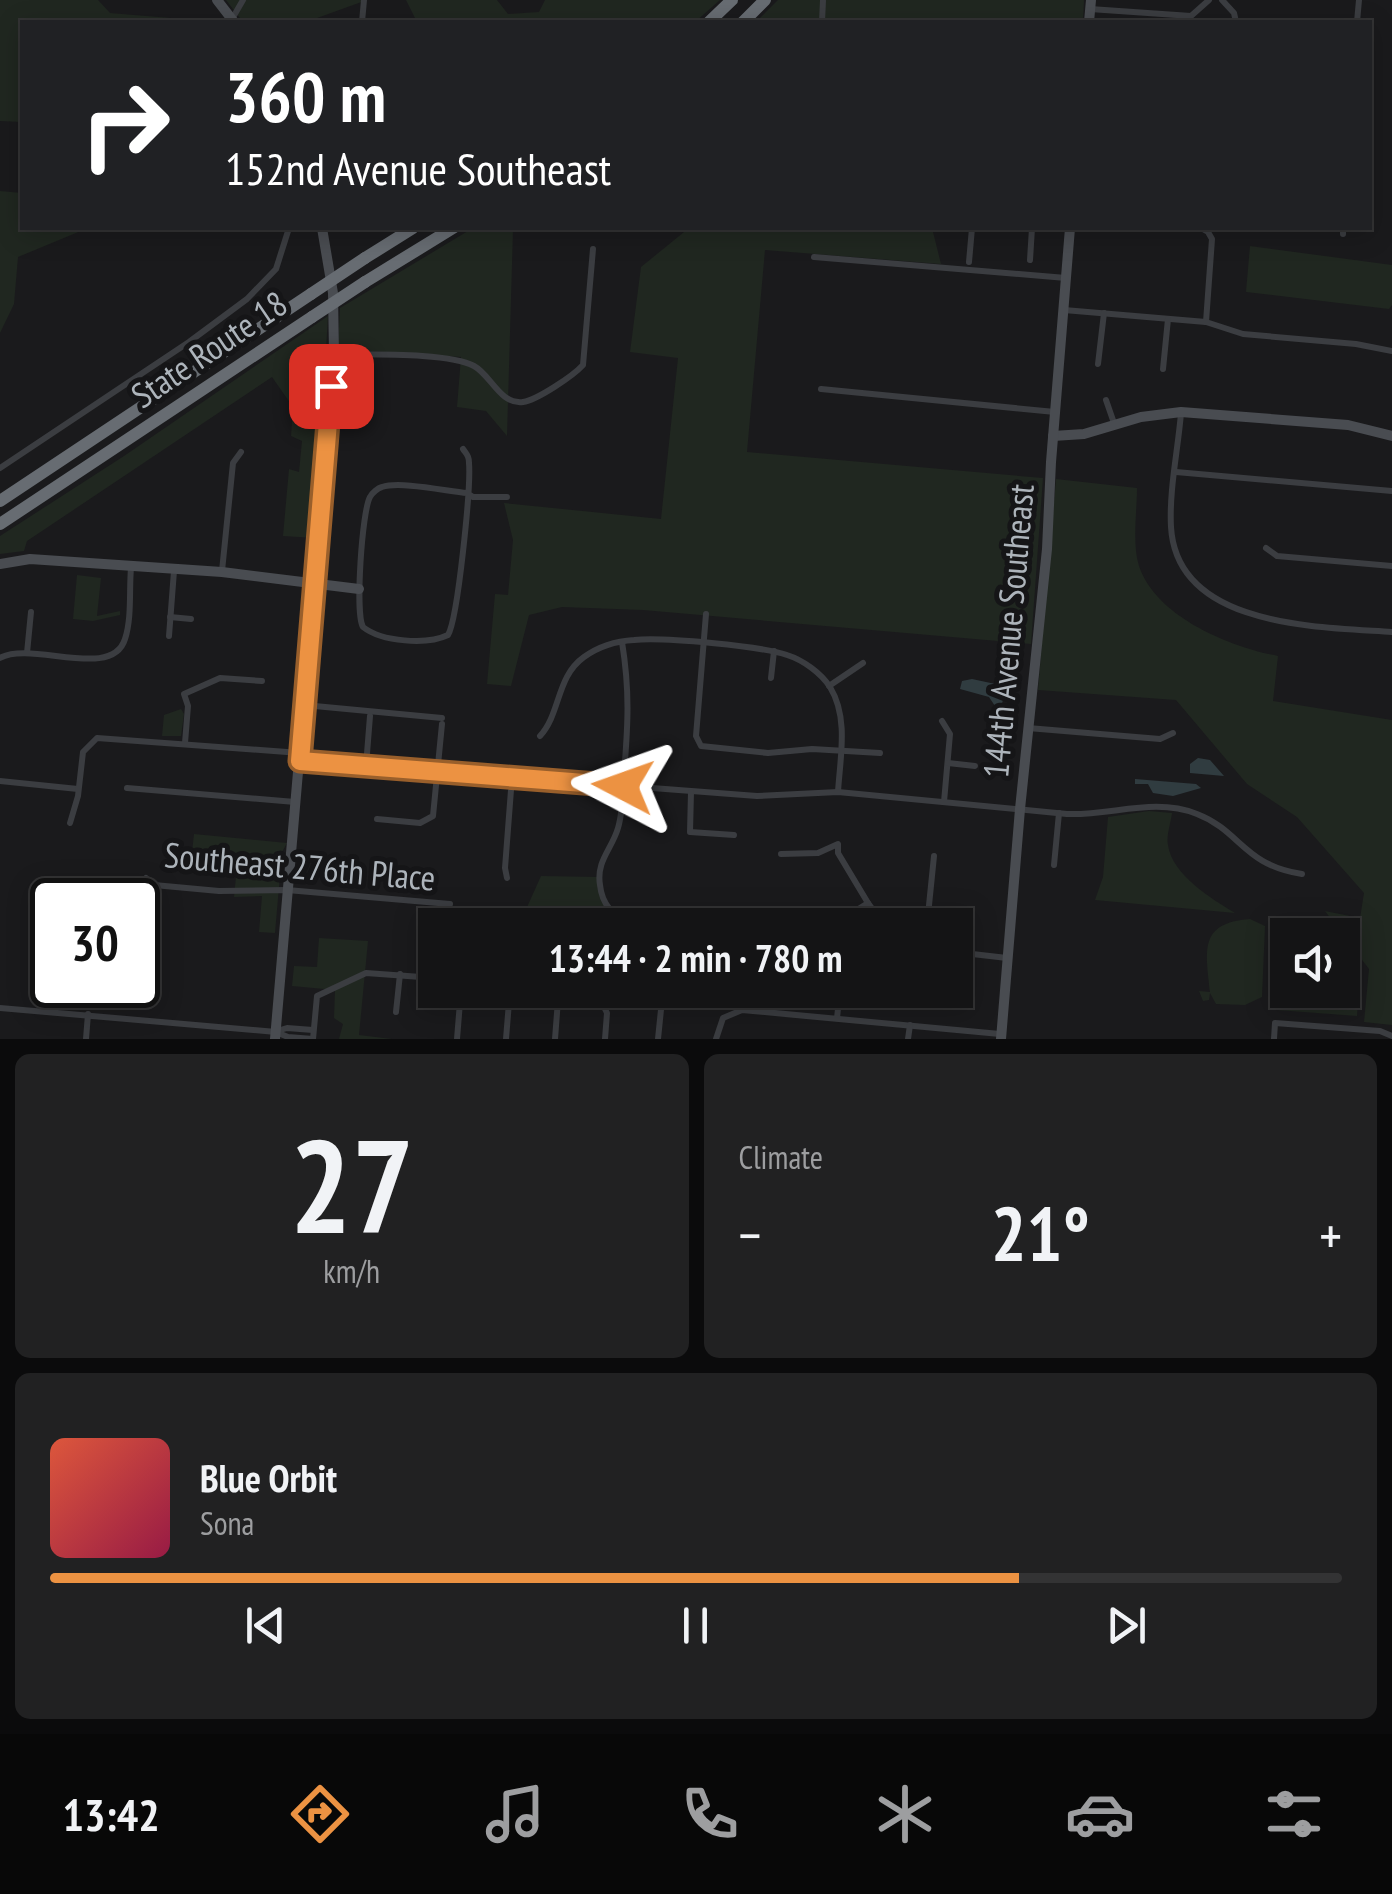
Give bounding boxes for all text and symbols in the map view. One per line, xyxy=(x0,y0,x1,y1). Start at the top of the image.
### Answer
text: 360 m xyxy=(225,51,386,141)
icon: right xyxy=(60,60,190,190)
text: 152nd Avenue Southeast xyxy=(225,139,611,197)
street label: State Route 18 xyxy=(122,280,296,418)
pin xyxy=(289,344,374,429)
icon: arrive xyxy=(304,359,359,414)
street label: 144th Avenue Southeast xyxy=(972,482,1044,780)
position arrow xyxy=(571,734,675,838)
street label: Southeast 276th Place xyxy=(163,831,437,901)
speed limit sign: 30 xyxy=(30,878,160,1008)
map controls xyxy=(1270,918,1360,1008)
button: sound xyxy=(1270,918,1360,1008)
text: 13:44 · 2 min · 780 m xyxy=(549,933,842,982)
text: 27 xyxy=(290,1101,414,1269)
text: Climate xyxy=(739,1136,823,1178)
text: 21° xyxy=(991,1185,1090,1282)
text: − xyxy=(739,1199,761,1270)
text: + xyxy=(1319,1199,1342,1270)
text: km/h xyxy=(323,1250,380,1292)
text: Blue Orbit xyxy=(200,1453,337,1502)
text: Sona xyxy=(200,1502,254,1544)
icon: previous xyxy=(238,1598,293,1653)
icon: pause xyxy=(668,1598,723,1653)
icon: next xyxy=(1099,1598,1154,1653)
icon: directions xyxy=(285,1779,355,1849)
icon: music xyxy=(480,1779,550,1849)
icon: phone xyxy=(675,1779,745,1849)
icon: climate xyxy=(870,1779,940,1849)
icon: car xyxy=(1065,1779,1135,1849)
icon: filters xyxy=(1259,1779,1329,1849)
text: 13:42 xyxy=(62,1785,160,1843)

